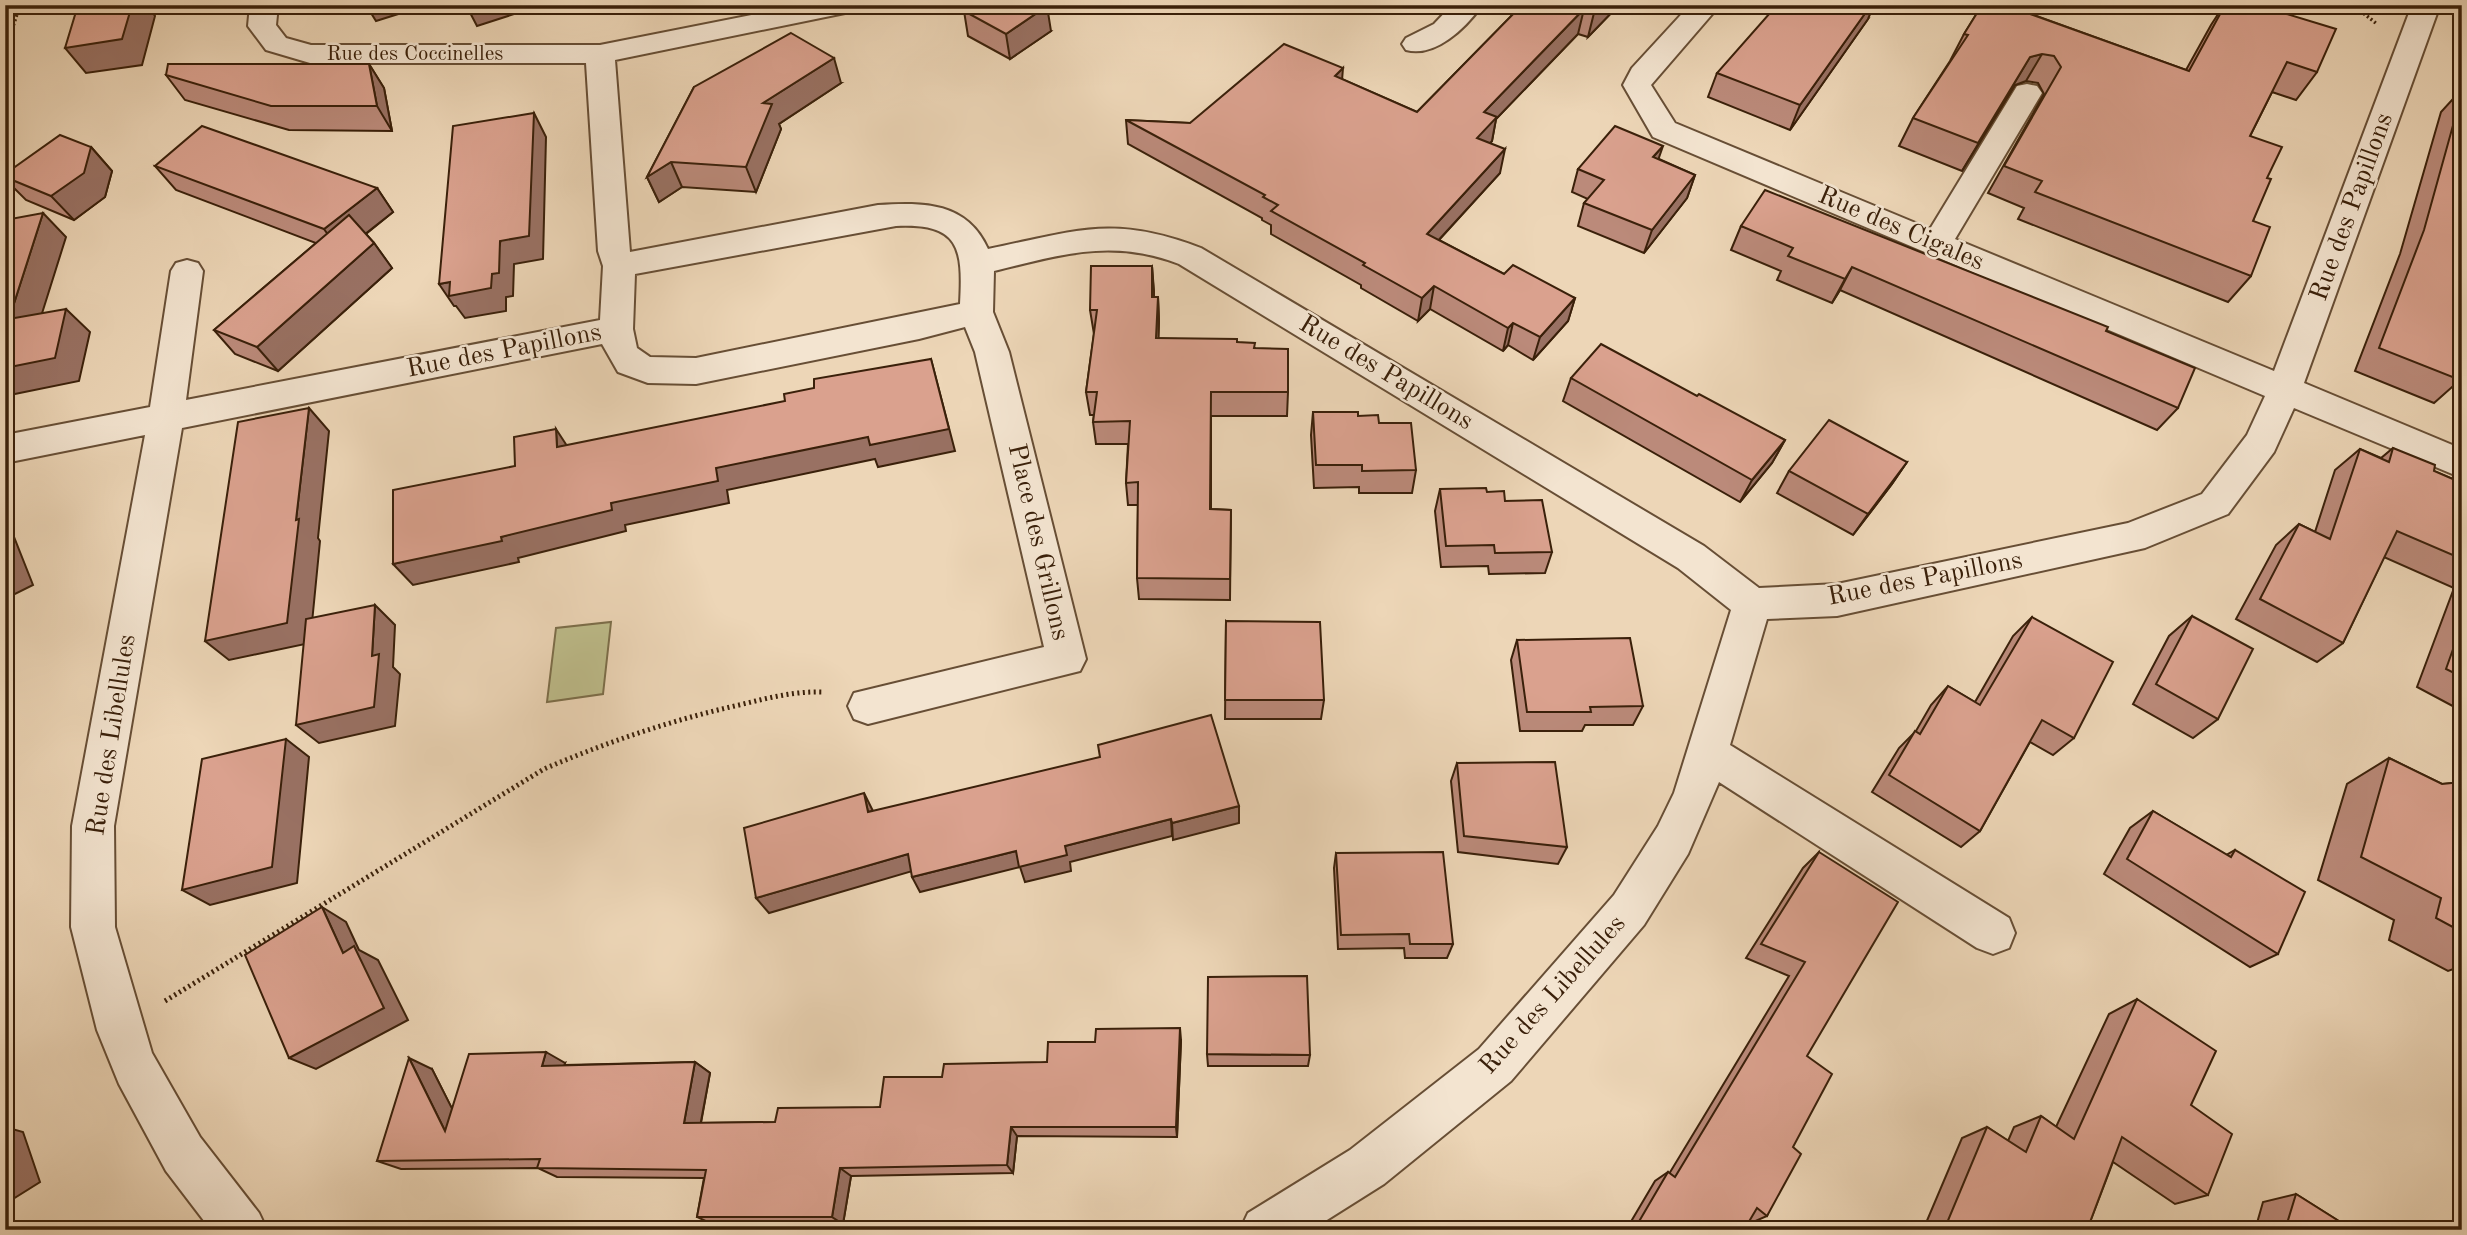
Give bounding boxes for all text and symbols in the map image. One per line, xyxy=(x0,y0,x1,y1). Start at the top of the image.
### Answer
street label: Rue des Coccinelles xyxy=(327,44,504,65)
street label: Rue des Papillons xyxy=(2306,110,2398,304)
street label: Rue des Cigales xyxy=(1814,182,1988,276)
street label: Rue des Papillons xyxy=(1294,311,1478,435)
street label: Rue des Papillons xyxy=(404,319,604,383)
street label: Place des Grillons xyxy=(1003,441,1073,643)
street label: Rue des Papillons xyxy=(1825,547,2025,611)
street label: Rue des Libellules xyxy=(83,632,141,838)
street label: Rue des Libellules xyxy=(1475,911,1631,1079)

